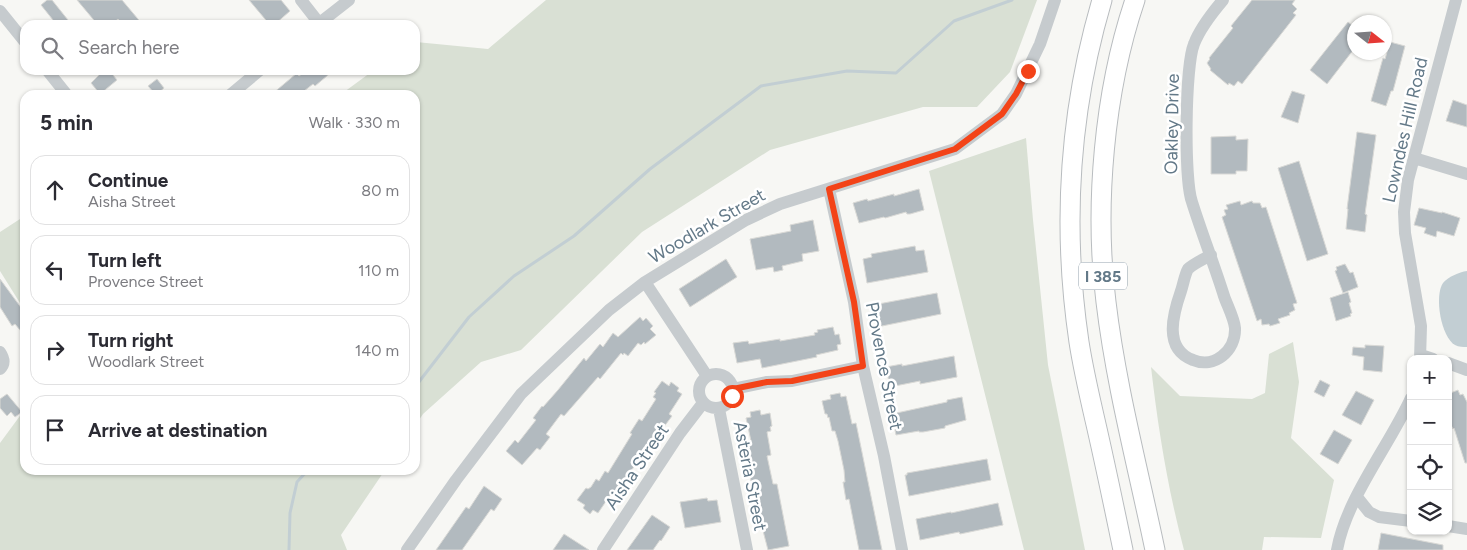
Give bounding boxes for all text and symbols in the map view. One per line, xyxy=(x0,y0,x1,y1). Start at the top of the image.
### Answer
north arrow xyxy=(1347,15,1392,60)
search box xyxy=(20,20,420,75)
icon: search xyxy=(38,34,66,62)
text: Search here xyxy=(78,36,180,59)
street label: Lowndes Hill Road xyxy=(1378,55,1432,205)
route end xyxy=(1017,60,1040,83)
street label: Oakley Drive xyxy=(1160,73,1184,175)
text: 5 min xyxy=(40,110,93,135)
text: Walk · 330 m xyxy=(309,113,400,132)
text: Continue xyxy=(88,169,168,192)
icon: ahead xyxy=(41,176,69,204)
text: 80 m xyxy=(361,181,399,200)
street label: Woodlark Street xyxy=(645,184,769,268)
text: Aisha Street xyxy=(88,192,176,211)
text: Turn left xyxy=(88,249,162,272)
icon: left xyxy=(41,256,69,284)
text: 110 m xyxy=(358,261,399,280)
road number: I 385 xyxy=(1079,262,1127,290)
text: Provence Street xyxy=(88,272,204,291)
street label: Provence Street xyxy=(861,300,907,432)
text: Turn right xyxy=(88,329,174,352)
icon: right xyxy=(41,336,69,364)
text: 140 m xyxy=(355,341,399,360)
text: Woodlark Street xyxy=(88,352,204,371)
map controls xyxy=(1407,355,1452,535)
button: + xyxy=(1407,355,1452,400)
route start xyxy=(721,385,744,408)
button: − xyxy=(1407,400,1452,445)
icon: arrive xyxy=(41,416,69,444)
text: Arrive at destination xyxy=(88,419,267,442)
street label: Asteria Street xyxy=(729,419,771,533)
street label: Aisha Street xyxy=(600,420,674,514)
button: locate xyxy=(1407,445,1452,490)
button: layers xyxy=(1407,490,1452,535)

